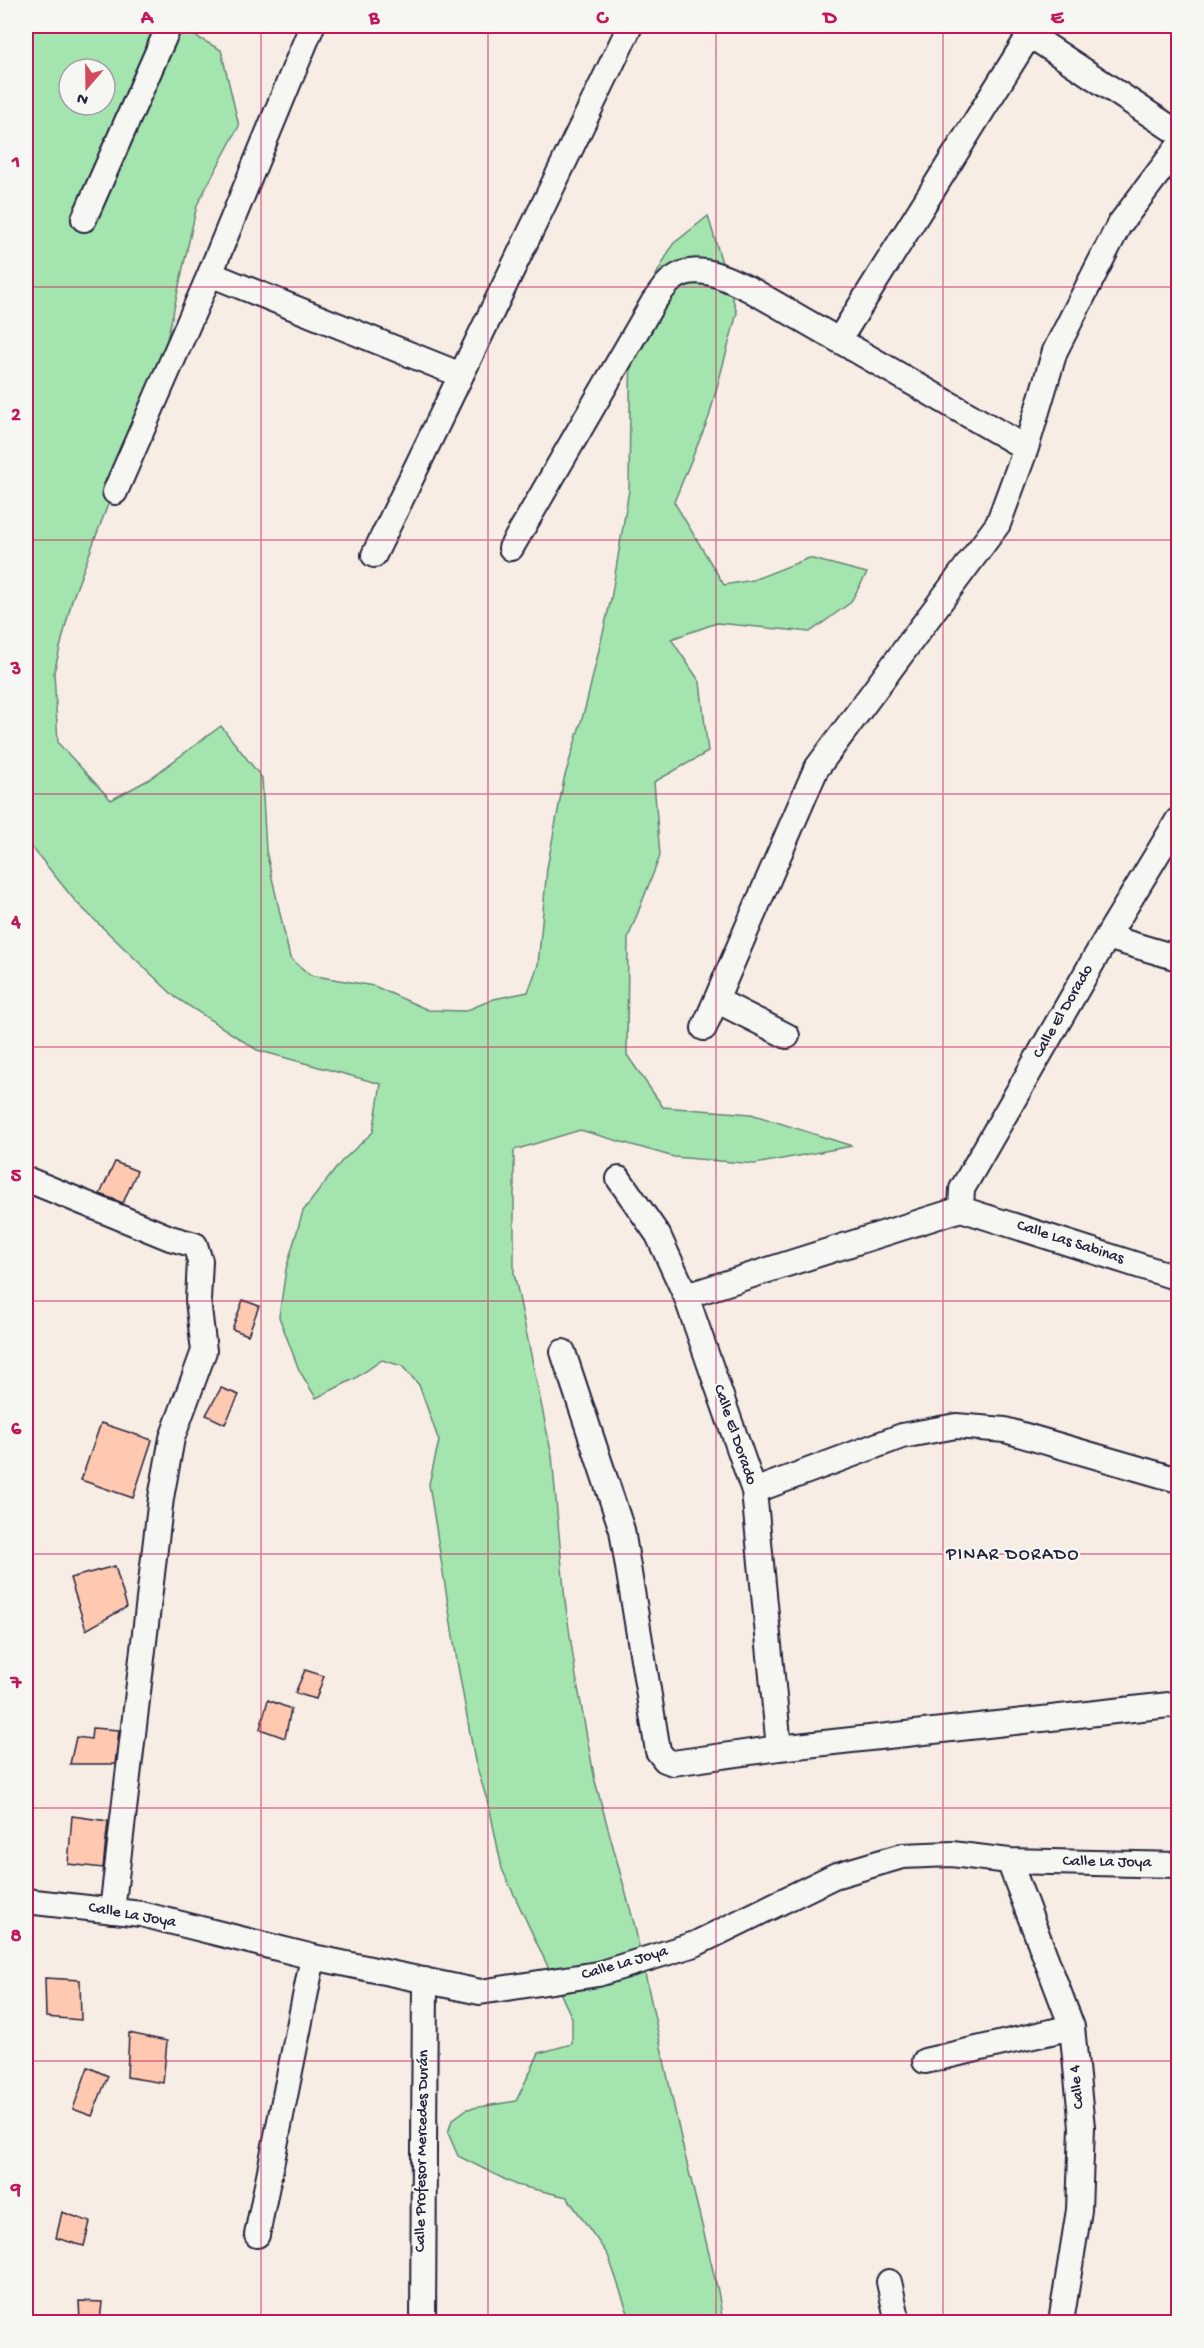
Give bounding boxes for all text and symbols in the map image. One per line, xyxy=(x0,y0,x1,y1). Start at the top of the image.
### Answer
text: A xyxy=(140,8,155,31)
text: B xyxy=(368,8,380,31)
text: C xyxy=(596,8,610,31)
text: D xyxy=(821,8,837,31)
text: E xyxy=(1051,8,1065,31)
north arrow xyxy=(57,57,117,117)
text: N xyxy=(74,87,91,109)
text: 1 xyxy=(11,152,20,175)
text: 2 xyxy=(11,405,21,428)
text: 3 xyxy=(10,659,21,682)
text: 4 xyxy=(10,912,21,935)
street label: Calle El Dorado xyxy=(1030,962,1098,1062)
text: 5 xyxy=(11,1166,22,1189)
street label: Calle Las Sabinas xyxy=(1014,1217,1127,1270)
street label: Calle El Dorado xyxy=(708,1382,760,1488)
text: 6 xyxy=(11,1419,22,1442)
district label: PINAR DORADO xyxy=(945,1545,1080,1566)
text: 7 xyxy=(10,1673,23,1696)
street label: Calle La Joya xyxy=(1062,1853,1153,1873)
street label: Calle La Joya xyxy=(87,1899,178,1933)
text: 8 xyxy=(11,1926,22,1949)
street label: Calle La Joya xyxy=(580,1942,671,1985)
street label: Calle Profesor Mercedes Durán xyxy=(412,2049,434,2252)
street label: Calle 4 xyxy=(1066,2064,1090,2110)
text: 9 xyxy=(10,2180,21,2203)

